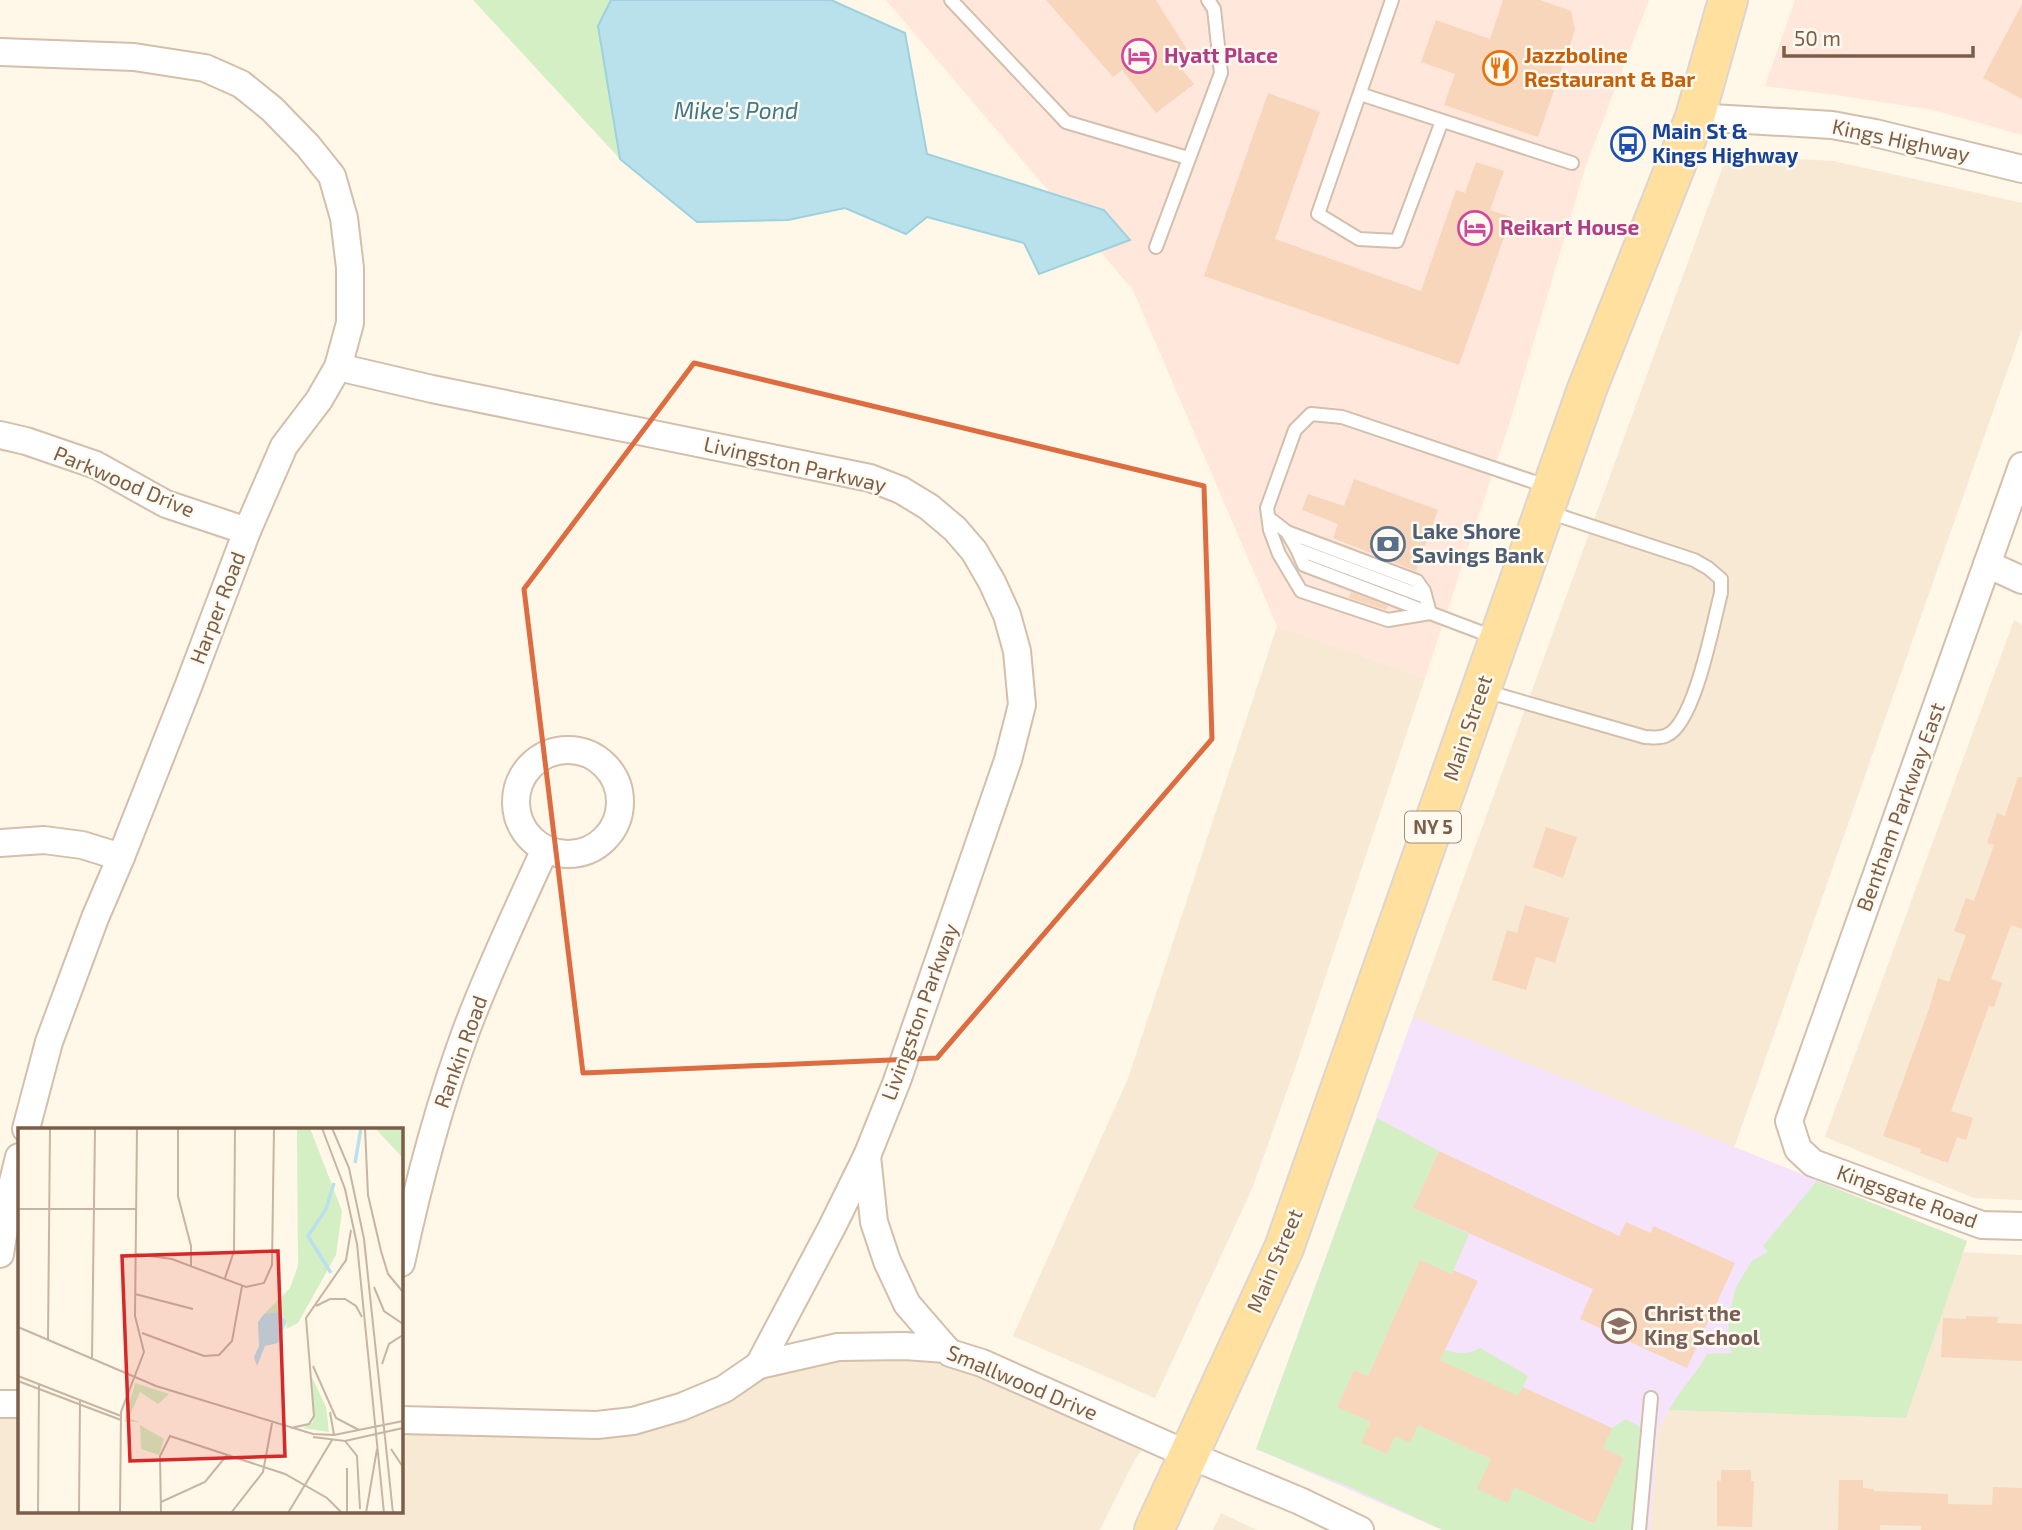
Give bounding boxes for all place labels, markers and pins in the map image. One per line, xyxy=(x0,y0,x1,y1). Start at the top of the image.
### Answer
hotel icon: Hyatt Place xyxy=(1120,37,1158,75)
place label: Hyatt Place xyxy=(1164,42,1278,68)
place label: Jazzboline Restaurant & Bar xyxy=(1524,42,1695,91)
restaurant icon: Jazzboline Restaurant & Bar xyxy=(1481,49,1519,87)
place label: Main St & Kings Highway xyxy=(1652,118,1798,168)
bus stop icon: Main St & Kings Highway xyxy=(1609,125,1647,163)
hotel icon: Reikart House xyxy=(1456,209,1494,247)
place label: Reikart House xyxy=(1500,214,1639,239)
place label: Lake Shore Savings Bank xyxy=(1412,518,1544,567)
bank icon: Lake Shore Savings Bank xyxy=(1369,525,1407,563)
place label: Christ the King School xyxy=(1644,1300,1760,1349)
school or university icon: Christ the King School xyxy=(1600,1307,1638,1345)

